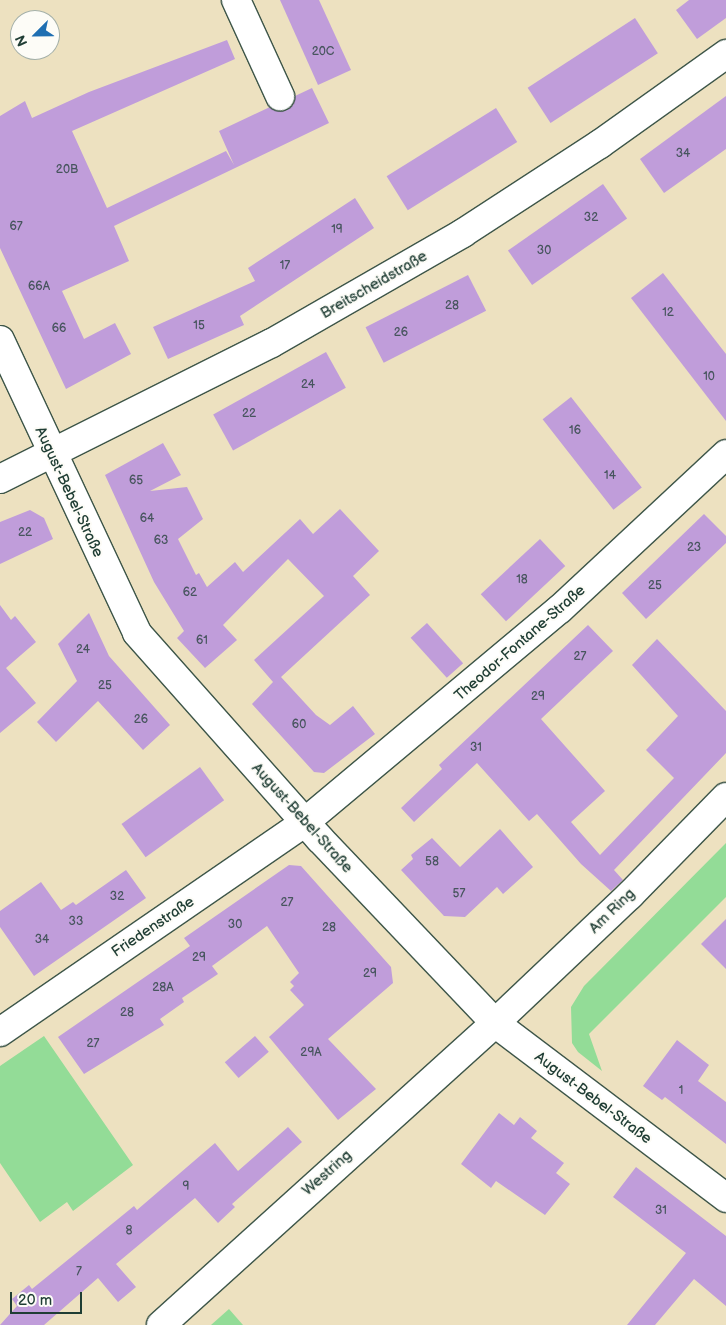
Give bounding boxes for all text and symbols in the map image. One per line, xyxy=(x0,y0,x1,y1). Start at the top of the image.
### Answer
north arrow xyxy=(10,10,60,60)
text: N xyxy=(12,33,32,49)
house number: 20C xyxy=(312,45,334,59)
house number: 34 xyxy=(676,147,690,161)
house number: 20B xyxy=(56,163,78,177)
house number: 32 xyxy=(584,211,598,225)
house number: 67 xyxy=(9,220,23,234)
house number: 19 xyxy=(331,223,343,237)
house number: 30 xyxy=(537,244,551,258)
street label: Breitscheidstraße xyxy=(318,247,430,323)
house number: 17 xyxy=(280,259,290,273)
house number: 66A xyxy=(28,280,50,294)
house number: 28 xyxy=(445,299,459,313)
house number: 12 xyxy=(662,306,674,320)
house number: 15 xyxy=(193,319,205,333)
house number: 66 xyxy=(52,322,66,336)
house number: 26 xyxy=(394,326,408,340)
house number: 10 xyxy=(703,370,715,384)
house number: 24 xyxy=(301,378,315,392)
house number: 22 xyxy=(242,407,256,421)
street label: August-Bebel-Straße xyxy=(31,424,107,560)
house number: 16 xyxy=(569,424,581,438)
house number: 14 xyxy=(604,469,616,483)
house number: 65 xyxy=(129,474,143,488)
house number: 64 xyxy=(140,512,154,526)
house number: 22 xyxy=(18,526,32,540)
house number: 63 xyxy=(154,534,168,548)
house number: 23 xyxy=(687,541,701,555)
house number: 18 xyxy=(516,573,528,587)
house number: 25 xyxy=(648,579,662,593)
street label: Theodor-Fontane-Straße xyxy=(451,581,589,705)
house number: 62 xyxy=(183,586,197,600)
house number: 61 xyxy=(196,634,208,648)
house number: 24 xyxy=(76,643,90,657)
house number: 27 xyxy=(574,650,586,664)
house number: 25 xyxy=(98,679,112,693)
house number: 29 xyxy=(531,690,545,704)
house number: 26 xyxy=(134,713,148,727)
house number: 60 xyxy=(292,718,306,732)
house number: 31 xyxy=(470,741,482,755)
street label: August-Bebel-Straße xyxy=(248,759,356,877)
house number: 58 xyxy=(425,855,439,869)
street label: Am Ring xyxy=(585,885,639,937)
house number: 57 xyxy=(453,887,465,901)
house number: 32 xyxy=(110,890,124,904)
street label: Friedenstraße xyxy=(108,893,198,961)
house number: 27 xyxy=(281,896,293,910)
house number: 33 xyxy=(69,915,83,929)
house number: 30 xyxy=(228,918,242,932)
house number: 28 xyxy=(322,921,336,935)
house number: 34 xyxy=(35,933,49,947)
house number: 29 xyxy=(192,951,206,965)
house number: 29 xyxy=(363,967,377,981)
house number: 28A xyxy=(152,981,174,995)
house number: 28 xyxy=(120,1006,134,1020)
house number: 27 xyxy=(87,1037,99,1051)
house number: 29A xyxy=(300,1046,322,1060)
street label: August-Bebel-Straße xyxy=(531,1048,655,1148)
house number: 1 xyxy=(679,1084,683,1098)
street label: Westring xyxy=(299,1146,355,1200)
house number: 9 xyxy=(183,1180,189,1194)
house number: 31 xyxy=(655,1204,667,1218)
house number: 8 xyxy=(126,1224,132,1238)
house number: 7 xyxy=(76,1265,82,1279)
scale bar xyxy=(12,1282,85,1314)
text: 20 m xyxy=(18,1291,52,1310)

